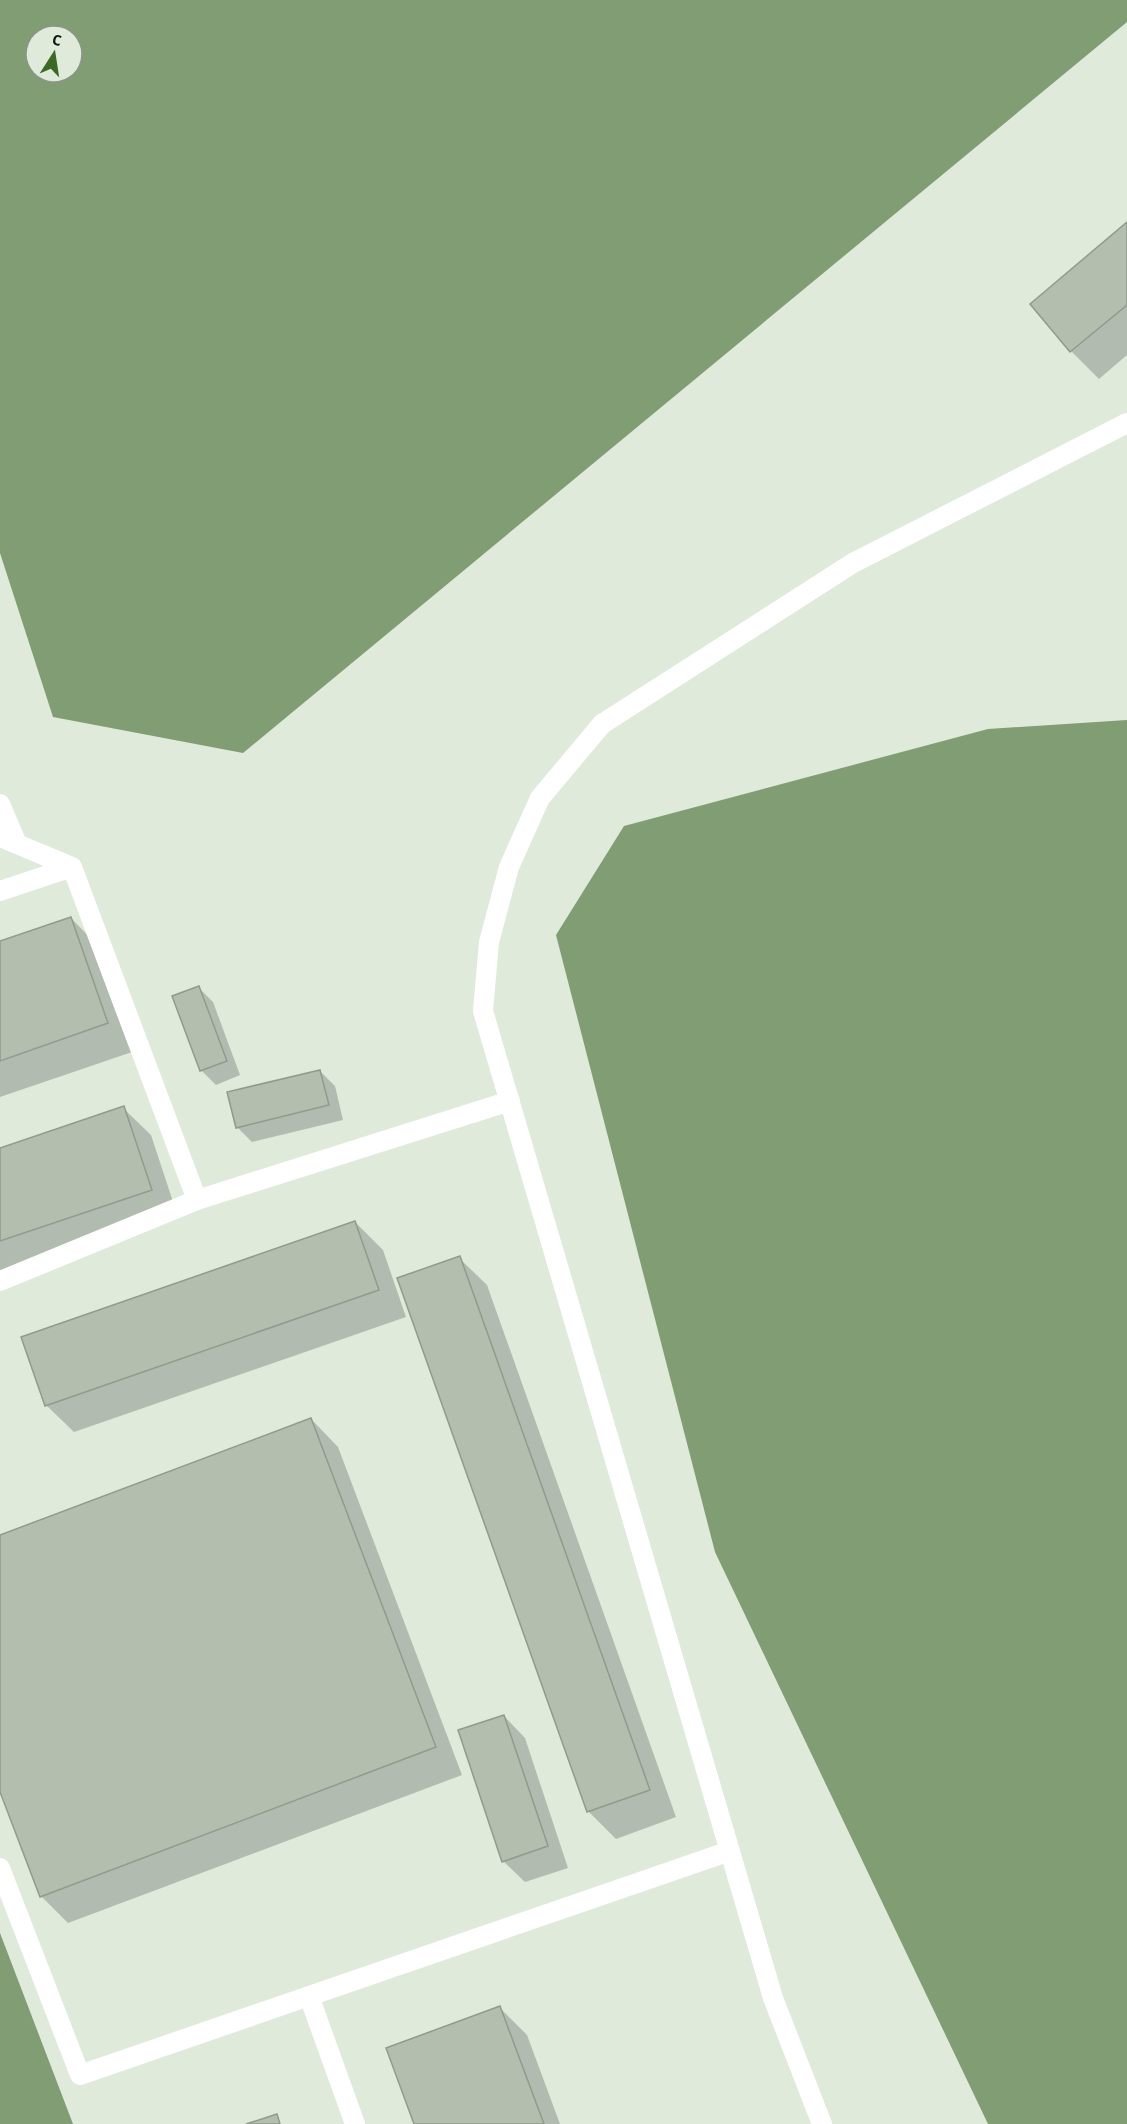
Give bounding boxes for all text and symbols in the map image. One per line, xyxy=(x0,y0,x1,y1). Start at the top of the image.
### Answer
north arrow xyxy=(24,24,84,84)
text: С xyxy=(51,32,63,49)

